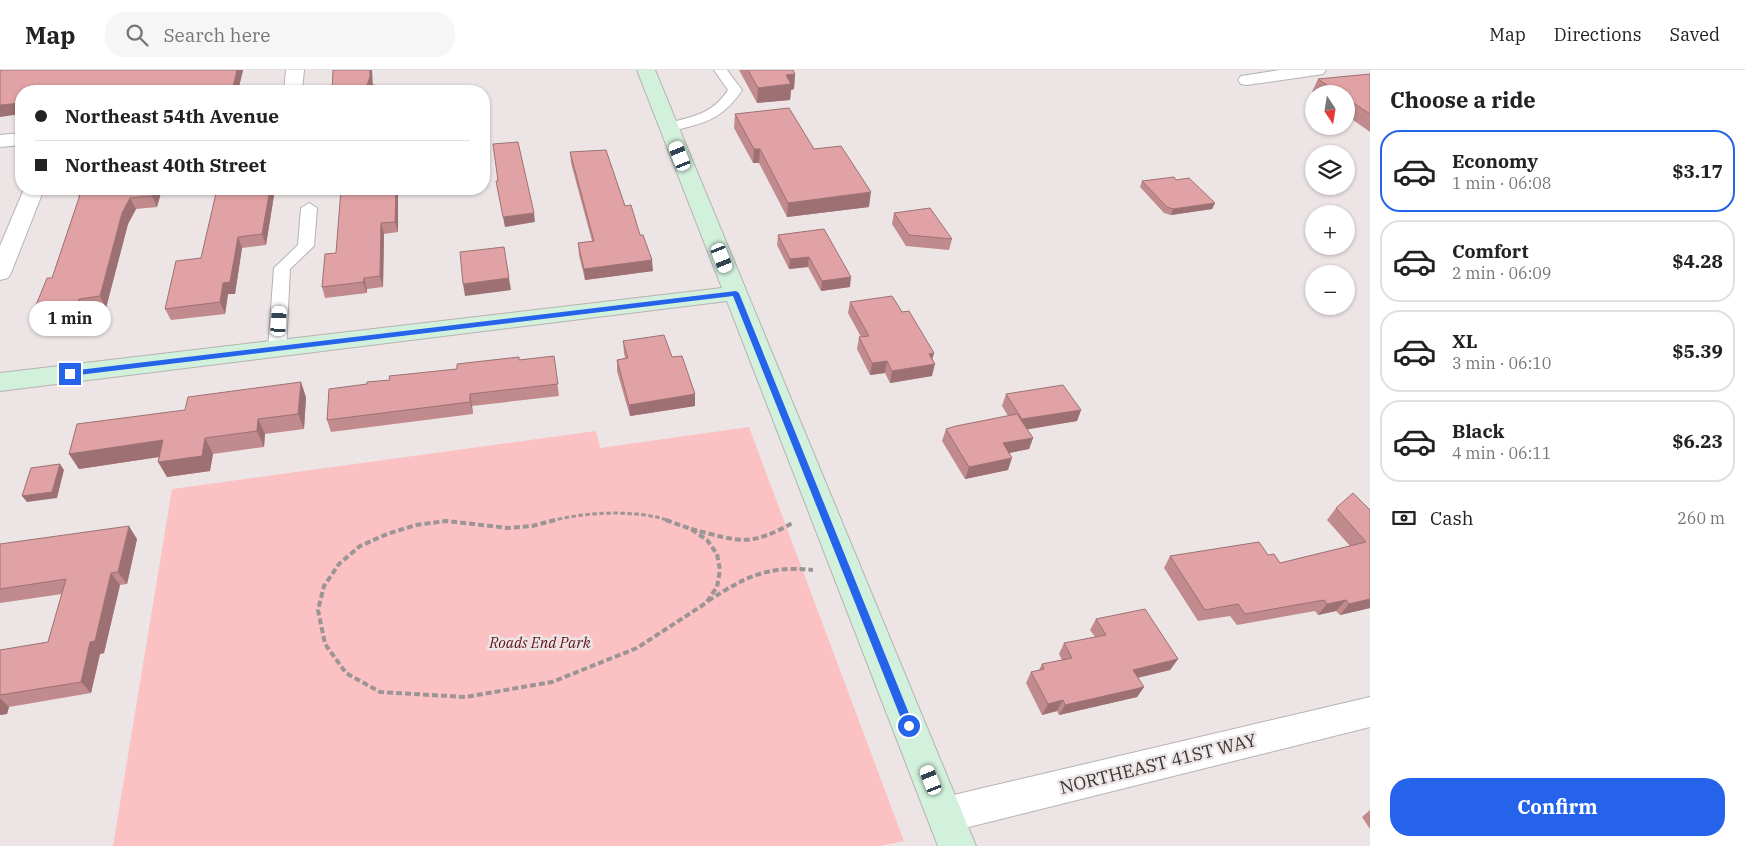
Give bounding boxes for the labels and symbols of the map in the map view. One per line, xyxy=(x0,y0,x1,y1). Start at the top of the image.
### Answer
north arrow xyxy=(1305,85,1355,135)
car xyxy=(667,139,692,173)
car xyxy=(709,241,734,275)
callout: 1 min xyxy=(29,302,111,336)
car xyxy=(270,306,287,336)
route end xyxy=(59,363,81,385)
park label: Roads End Park xyxy=(488,633,591,652)
route start xyxy=(898,715,920,737)
street label: NORTHEAST 41ST WAY xyxy=(1057,728,1259,799)
car xyxy=(918,763,943,797)

